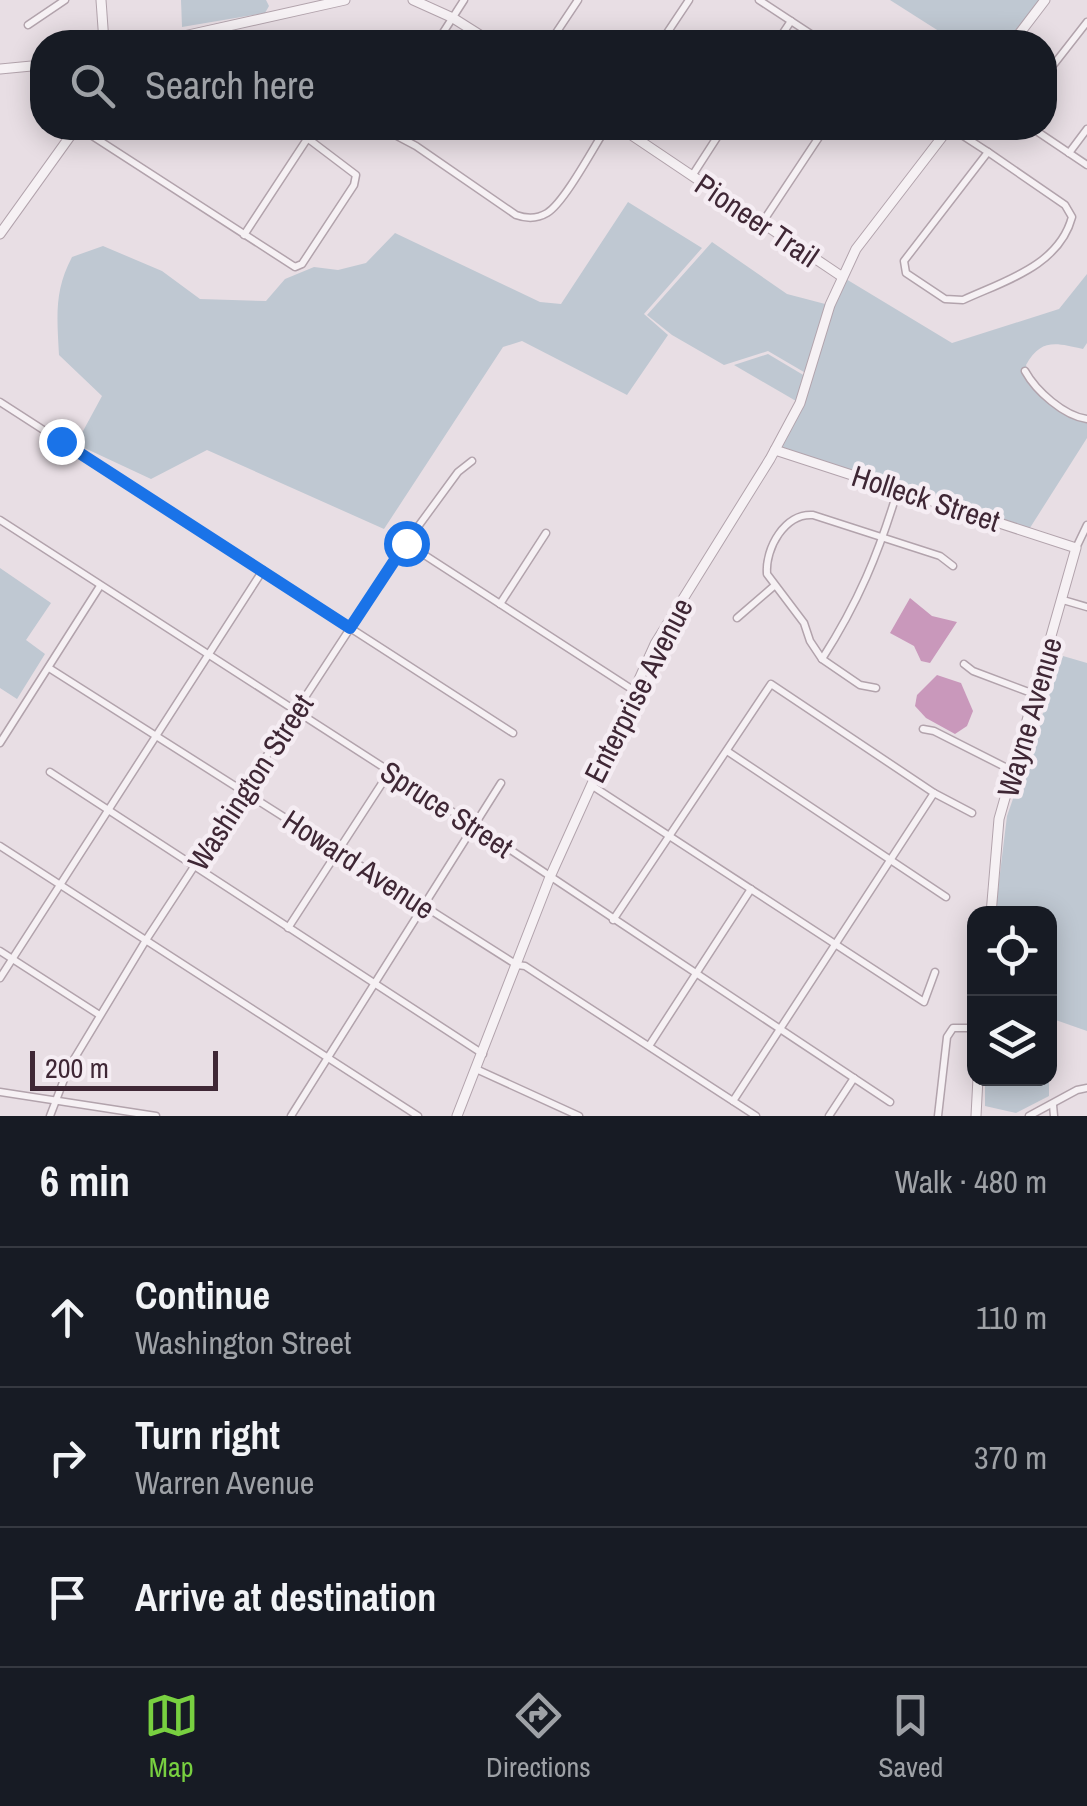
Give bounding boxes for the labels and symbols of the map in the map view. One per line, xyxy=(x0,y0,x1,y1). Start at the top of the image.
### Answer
street label: Pioneer Trail xyxy=(687,164,827,276)
route end xyxy=(39,419,85,465)
street label: Holleck Street xyxy=(847,455,1005,541)
route start xyxy=(384,521,430,567)
street label: Enterprise Avenue xyxy=(574,591,702,789)
street label: Wayne Avenue xyxy=(987,633,1071,801)
street label: Washington Street xyxy=(178,686,322,878)
street label: Spruce Street xyxy=(373,751,521,867)
street label: Howard Avenue xyxy=(275,800,443,928)
scale bar xyxy=(30,1046,218,1090)

